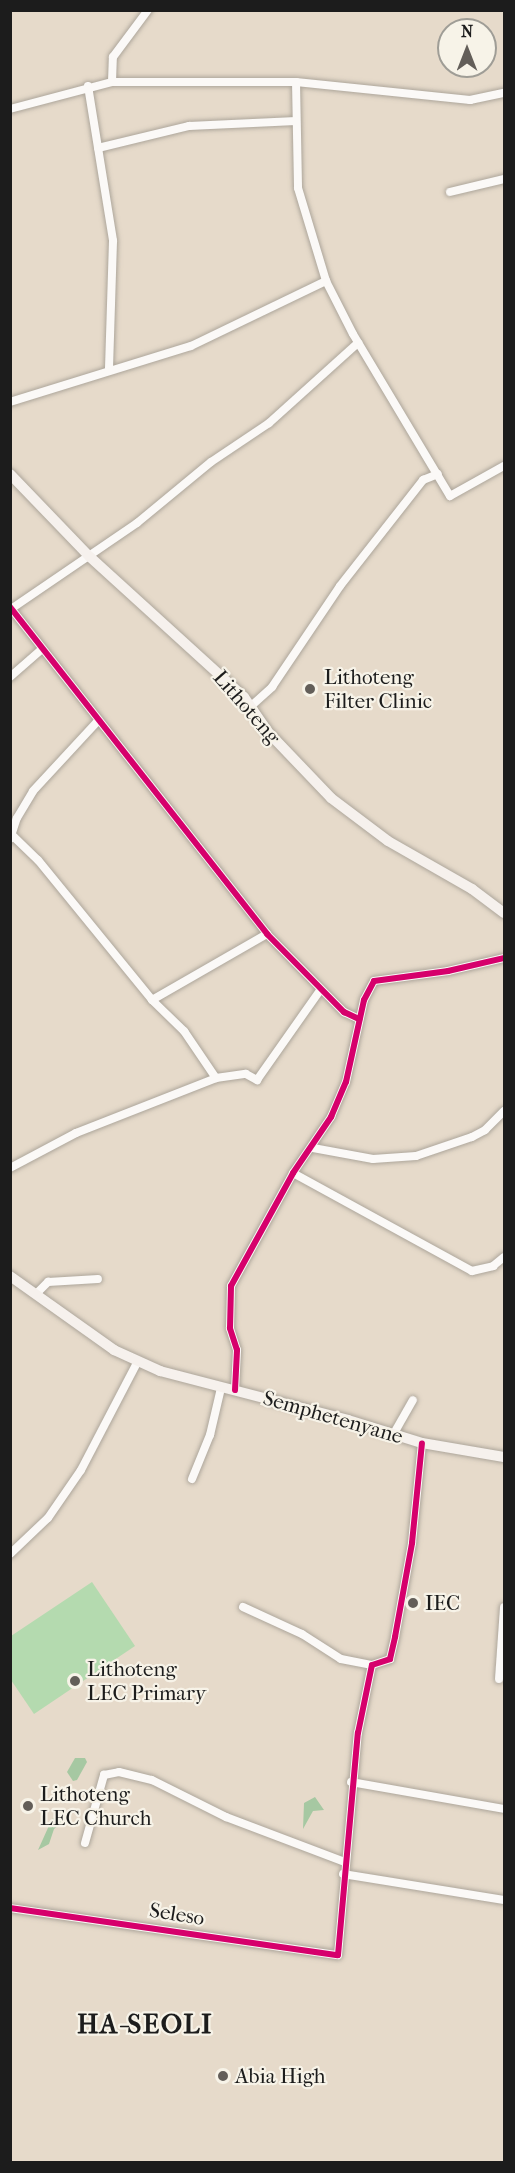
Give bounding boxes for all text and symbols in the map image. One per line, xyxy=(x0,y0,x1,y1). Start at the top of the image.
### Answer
north arrow xyxy=(437,18,497,78)
text: N xyxy=(461,22,473,41)
place label: Lithoteng Filter Clinic xyxy=(324,664,432,714)
street label: Lithoteng xyxy=(208,665,286,749)
marker: Lithoteng Filter Clinic xyxy=(301,680,319,698)
street label: Semphetenyane xyxy=(260,1385,406,1449)
place label: IEC xyxy=(425,1590,460,1616)
marker: IEC xyxy=(406,1596,420,1610)
place label: Lithoteng LEC Primary xyxy=(87,1656,206,1706)
marker: Lithoteng LEC Primary xyxy=(68,1674,82,1688)
place label: Lithoteng LEC Church xyxy=(40,1781,151,1831)
marker: Lithoteng LEC Church xyxy=(21,1799,35,1813)
street label: Seleso xyxy=(148,1897,206,1931)
district label: HA-SEOLI xyxy=(77,2009,213,2041)
place label: Abia High xyxy=(235,2063,326,2089)
marker: Abia High xyxy=(216,2069,230,2083)

